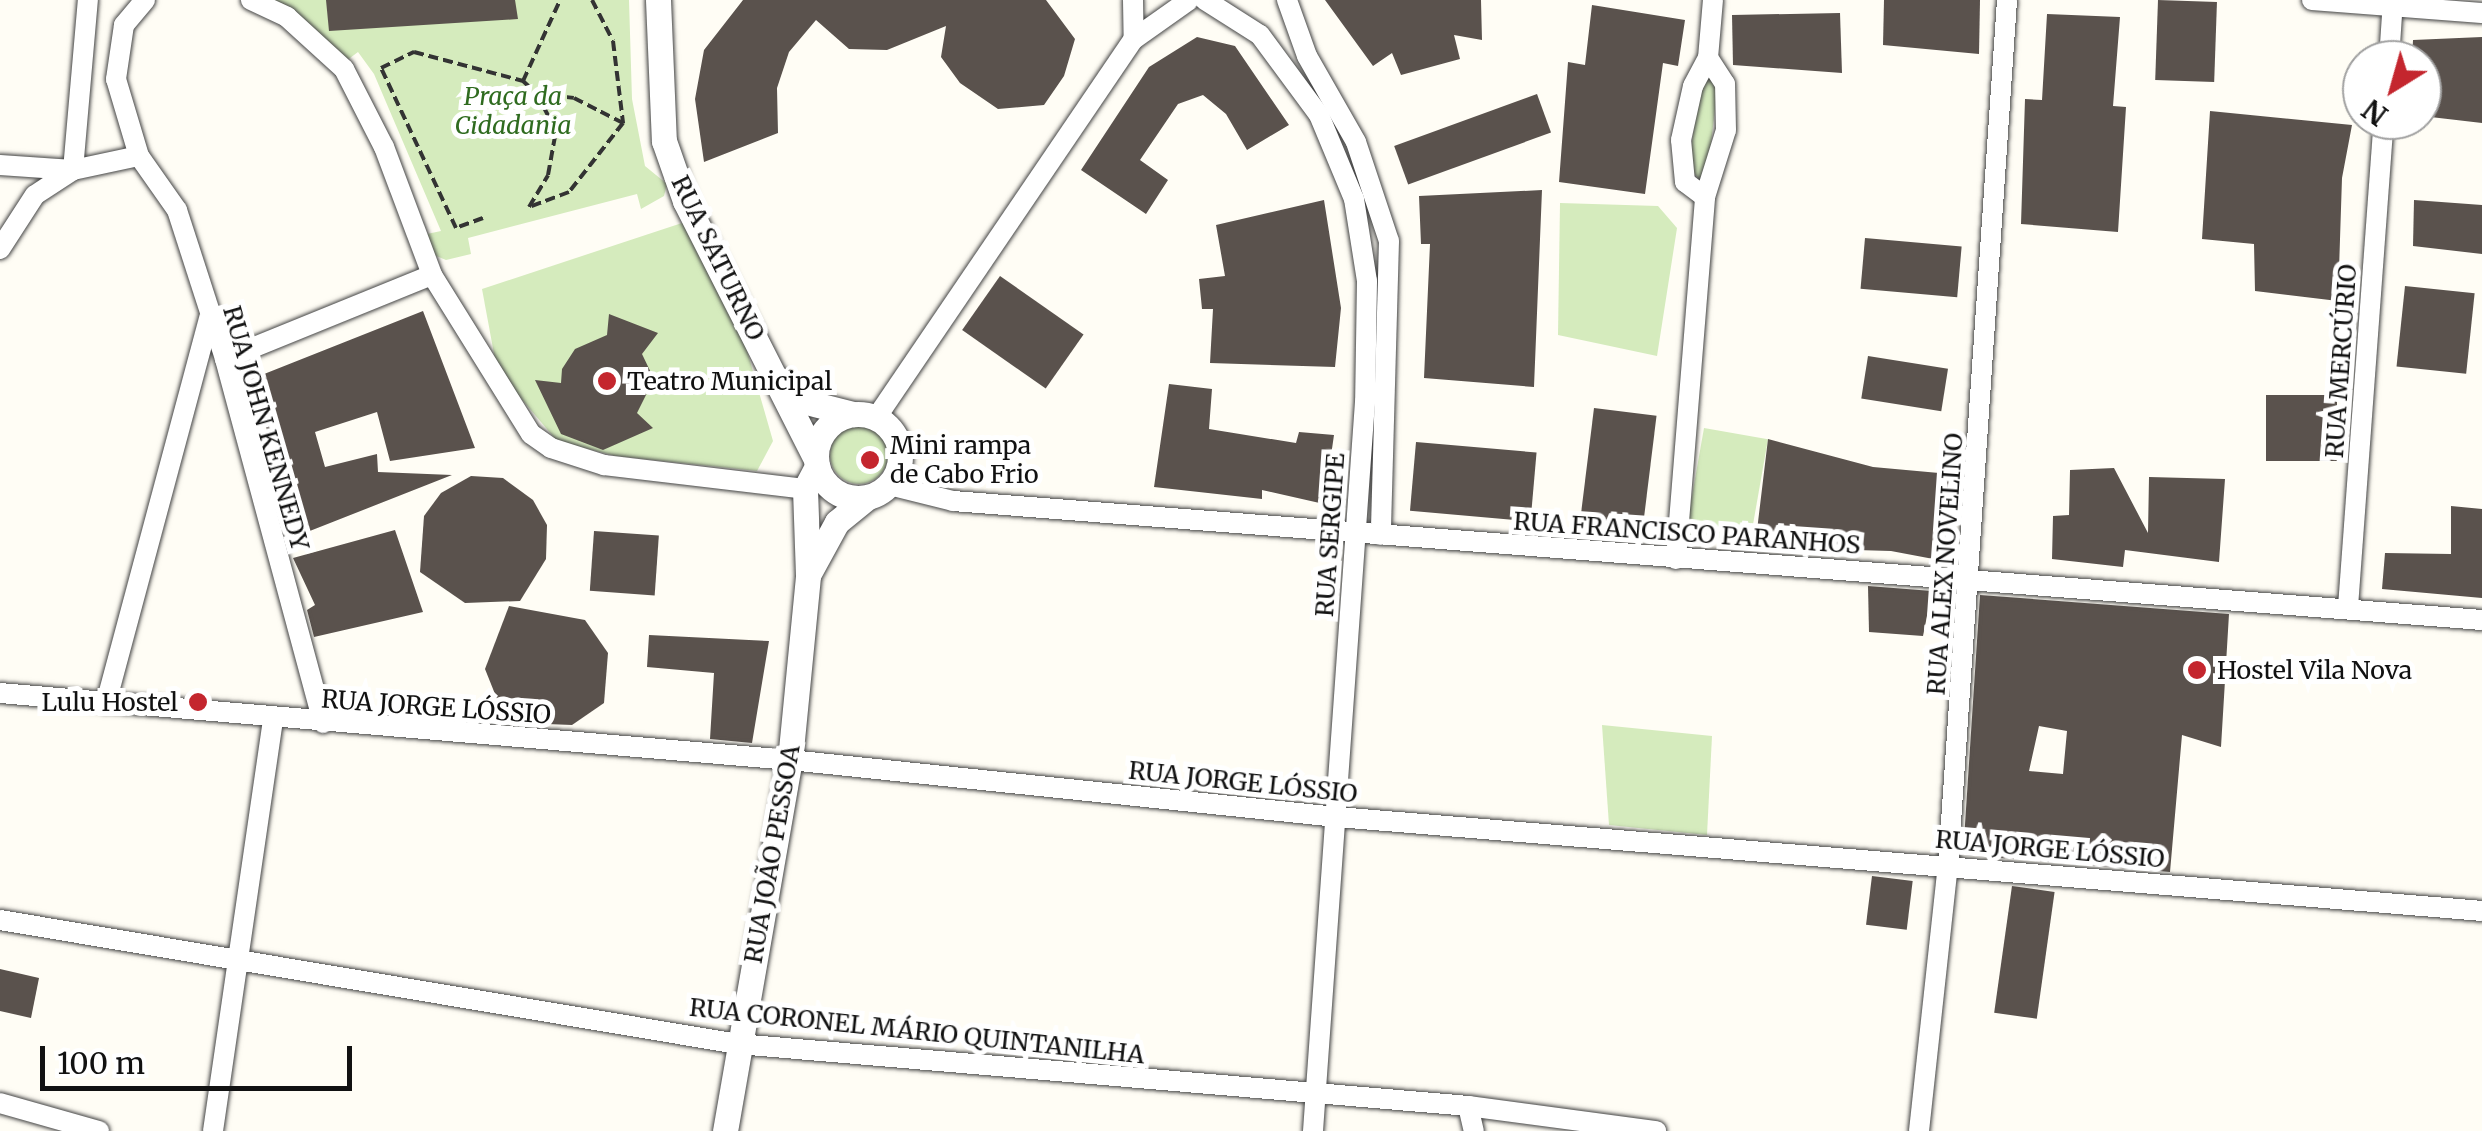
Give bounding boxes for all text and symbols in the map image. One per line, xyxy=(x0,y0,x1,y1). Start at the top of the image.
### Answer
north arrow xyxy=(2342,40,2442,140)
park label: Praça da Cidadania xyxy=(455,82,571,141)
text: N xyxy=(2355,91,2395,133)
street label: RUA SATURNO xyxy=(665,171,771,345)
street label: RUA MERCÚRIO xyxy=(2319,263,2363,459)
street label: RUA JOHN KENNEDY xyxy=(217,302,315,554)
place label: Teatro Municipal xyxy=(627,366,832,396)
marker: Teatro Municipal xyxy=(596,370,618,392)
place label: Mini rampa de Cabo Frio xyxy=(890,431,1039,490)
street label: RUA ALEX NOVELINO xyxy=(1921,432,1969,696)
marker: Mini rampa de Cabo Frio xyxy=(859,449,881,471)
street label: RUA SERGIPE xyxy=(1309,452,1351,618)
street label: RUA FRANCISCO PARANHOS xyxy=(1512,506,1862,560)
place label: Hostel Vila Nova xyxy=(2217,655,2412,685)
marker: Hostel Vila Nova xyxy=(2186,659,2208,681)
street label: RUA JORGE LÓSSIO xyxy=(320,684,552,730)
place label: Lulu Hostel xyxy=(42,687,178,717)
marker: Lulu Hostel xyxy=(187,691,209,713)
street label: RUA JOÃO PESSOA xyxy=(738,742,806,966)
street label: RUA JORGE LÓSSIO xyxy=(1127,755,1359,809)
street label: RUA JORGE LÓSSIO xyxy=(1934,824,2166,874)
street label: RUA CORONEL MÁRIO QUINTANILHA xyxy=(688,992,1146,1070)
scale bar xyxy=(45,1026,358,1088)
text: 100 m xyxy=(57,1044,145,1082)

